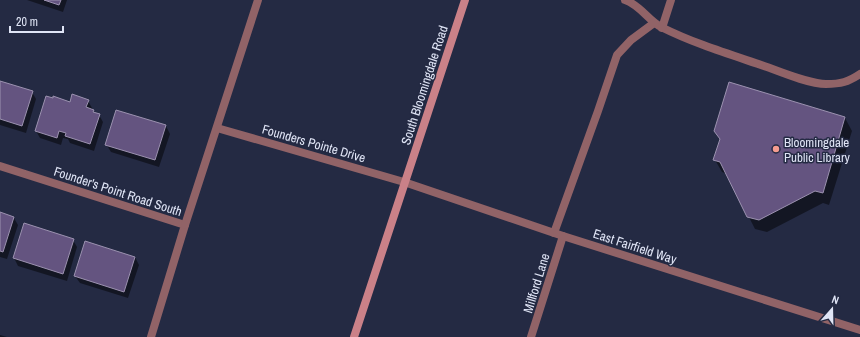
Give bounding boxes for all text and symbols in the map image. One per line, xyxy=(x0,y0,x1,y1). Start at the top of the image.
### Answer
scale bar xyxy=(10,8,63,34)
text: 20 m xyxy=(16,14,38,30)
street label: South Bloomingdale Road xyxy=(397,23,452,147)
street label: Founders Pointe Drive xyxy=(260,121,368,166)
place label: Bloomingdale Public Library xyxy=(784,134,850,166)
marker: Bloomingdale Public Library xyxy=(771,144,781,154)
street label: Founder's Point Road South xyxy=(52,163,184,220)
street label: East Fairfield Way xyxy=(591,225,679,268)
street label: Millford Lane xyxy=(519,251,554,315)
north arrow xyxy=(812,289,852,329)
text: N xyxy=(830,292,841,307)

